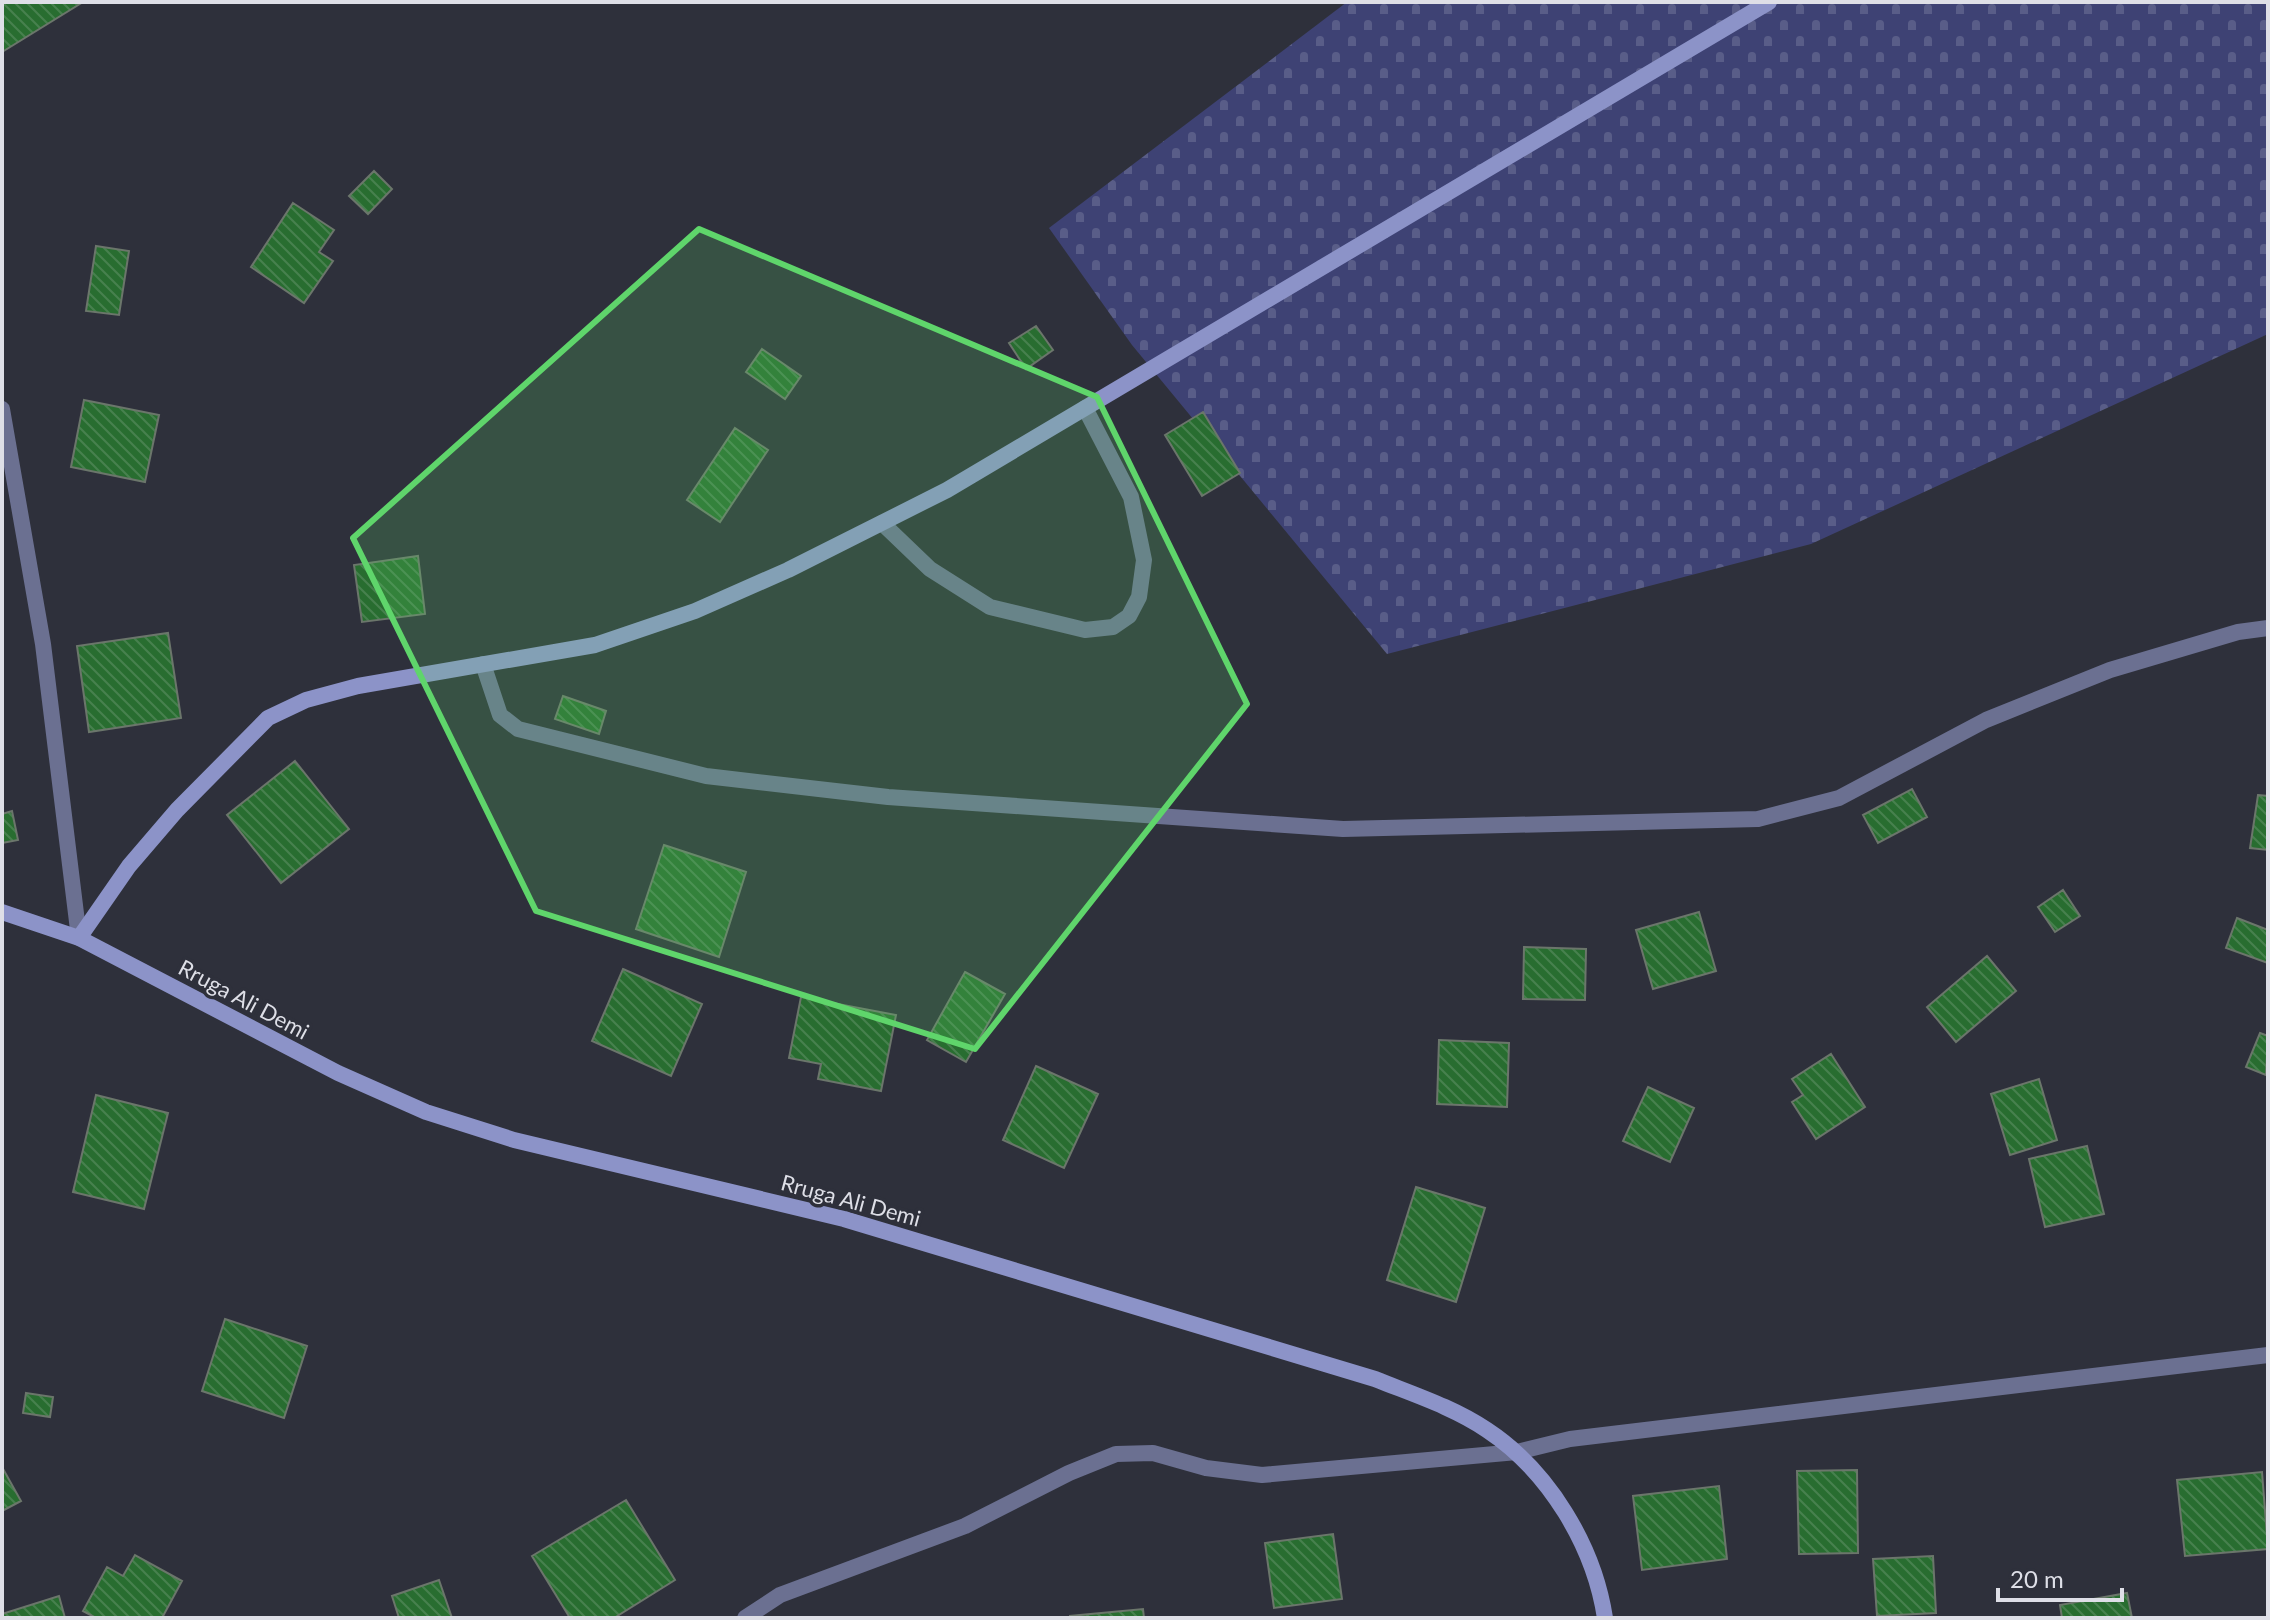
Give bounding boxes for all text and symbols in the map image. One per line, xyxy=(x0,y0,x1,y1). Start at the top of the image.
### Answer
street label: Rruga Ali Demi xyxy=(174,953,314,1045)
street label: Rruga Ali Demi xyxy=(778,1168,924,1232)
scale bar xyxy=(1998,1552,2122,1602)
text: 20 m xyxy=(2010,1564,2064,1593)

